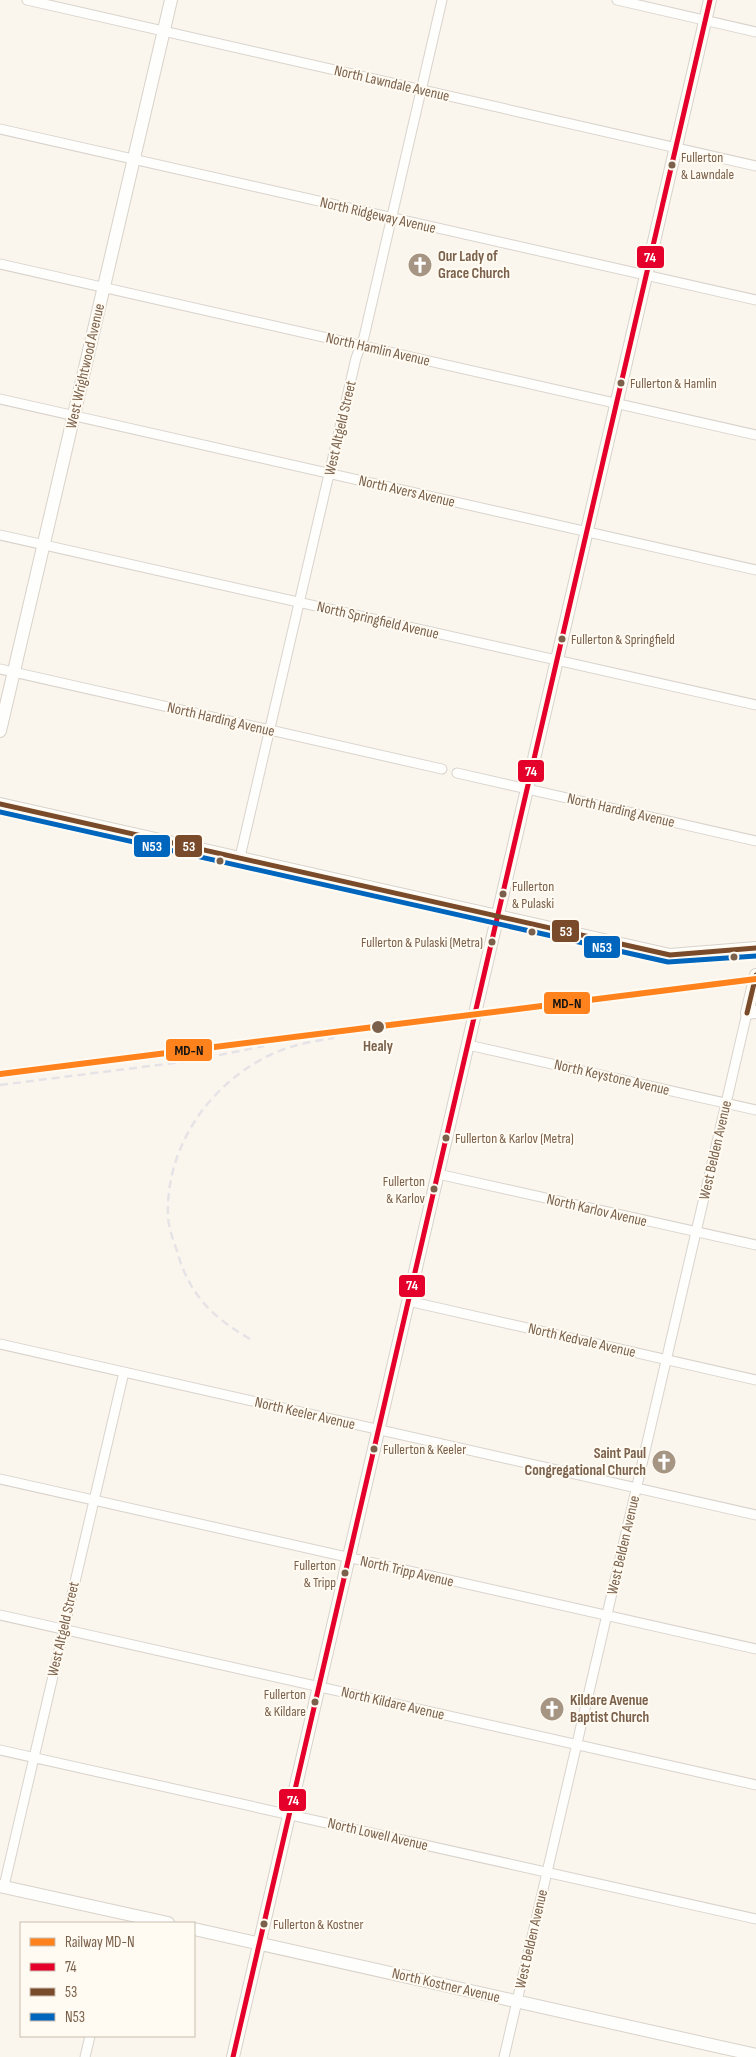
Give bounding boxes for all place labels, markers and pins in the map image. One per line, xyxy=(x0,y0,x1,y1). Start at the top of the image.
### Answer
place label: Fullerton & Lawndale xyxy=(681,149,734,183)
marker: Fullerton & Lawndale xyxy=(667,160,677,170)
place label: Our Lady of Grace Church xyxy=(438,247,510,283)
church icon: Our Lady of Grace Church xyxy=(407,252,433,278)
place label: Fullerton & Hamlin xyxy=(630,375,717,392)
marker: Fullerton & Hamlin xyxy=(616,378,626,388)
place label: Fullerton & Springfield xyxy=(571,631,675,648)
marker: Fullerton & Springfield xyxy=(557,634,567,644)
unlabelled marker xyxy=(215,856,225,866)
place label: Fullerton & Pulaski xyxy=(512,878,554,912)
marker: Fullerton & Pulaski xyxy=(498,889,508,899)
unlabelled marker xyxy=(527,927,537,937)
place label: Fullerton & Pulaski (Metra) xyxy=(361,934,483,951)
marker: Fullerton & Pulaski (Metra) xyxy=(487,937,497,947)
unlabelled marker xyxy=(729,952,739,962)
marker: Healy xyxy=(370,1019,386,1035)
place label: Healy xyxy=(363,1037,394,1056)
place label: Fullerton & Karlov (Metra) xyxy=(455,1130,574,1147)
marker: Fullerton & Karlov (Metra) xyxy=(441,1133,451,1143)
place label: Fullerton & Karlov xyxy=(383,1173,426,1207)
marker: Fullerton & Karlov xyxy=(429,1184,439,1194)
place label: Fullerton & Keeler xyxy=(383,1441,466,1458)
marker: Fullerton & Keeler xyxy=(369,1444,379,1454)
place label: Saint Paul Congregational Church xyxy=(525,1444,646,1480)
church icon: Saint Paul Congregational Church xyxy=(651,1449,677,1475)
place label: Fullerton & Tripp xyxy=(294,1557,336,1591)
marker: Fullerton & Tripp xyxy=(340,1568,350,1578)
place label: Fullerton & Kildare xyxy=(264,1686,306,1720)
place label: Kildare Avenue Baptist Church xyxy=(570,1691,649,1727)
church icon: Kildare Avenue Baptist Church xyxy=(539,1696,565,1722)
marker: Fullerton & Kildare xyxy=(310,1697,320,1707)
place label: Fullerton & Kostner xyxy=(273,1916,363,1933)
marker: Fullerton & Kostner xyxy=(259,1919,269,1929)

